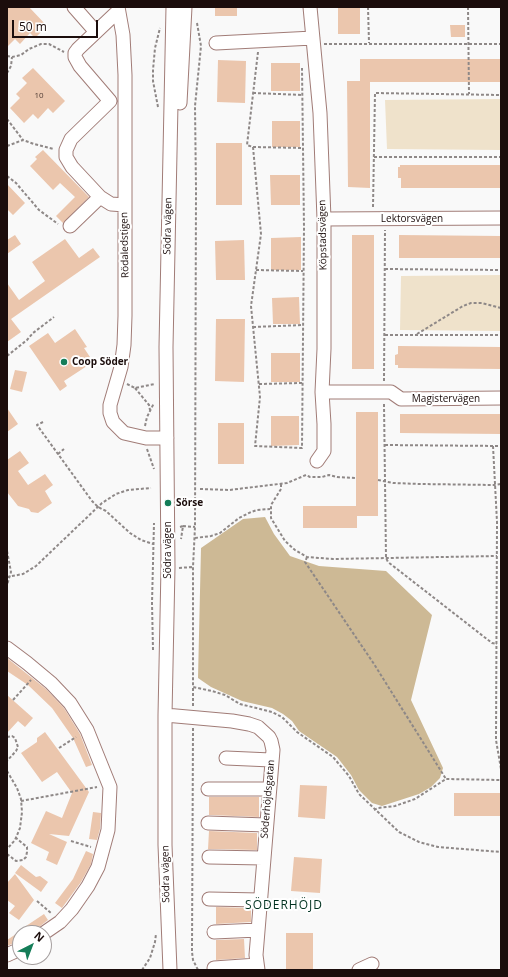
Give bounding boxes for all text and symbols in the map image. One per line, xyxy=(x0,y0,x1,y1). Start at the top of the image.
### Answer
scale bar xyxy=(14,12,100,38)
text: 50 m xyxy=(19,18,47,35)
house number: 10 xyxy=(34,91,44,101)
street label: Södra vägen xyxy=(161,197,175,255)
street label: Köpstadsvägen xyxy=(316,200,330,270)
street label: Rödaledstigen xyxy=(118,212,132,278)
street label: Lektorsvägen xyxy=(381,213,443,225)
place label: Coop Söder xyxy=(72,356,128,368)
marker: Coop Söder xyxy=(59,357,69,367)
street label: Magistervägen xyxy=(412,393,480,405)
place label: Sörse xyxy=(176,497,203,509)
marker: Sörse xyxy=(163,498,173,508)
street label: Södra vägen xyxy=(162,521,174,579)
street label: Söderhöjdsgatan xyxy=(259,759,277,839)
street label: Södra vägen xyxy=(159,845,173,903)
district label: SÖDERHÖJD xyxy=(245,899,323,913)
north arrow xyxy=(12,925,52,965)
text: N xyxy=(31,928,48,945)

